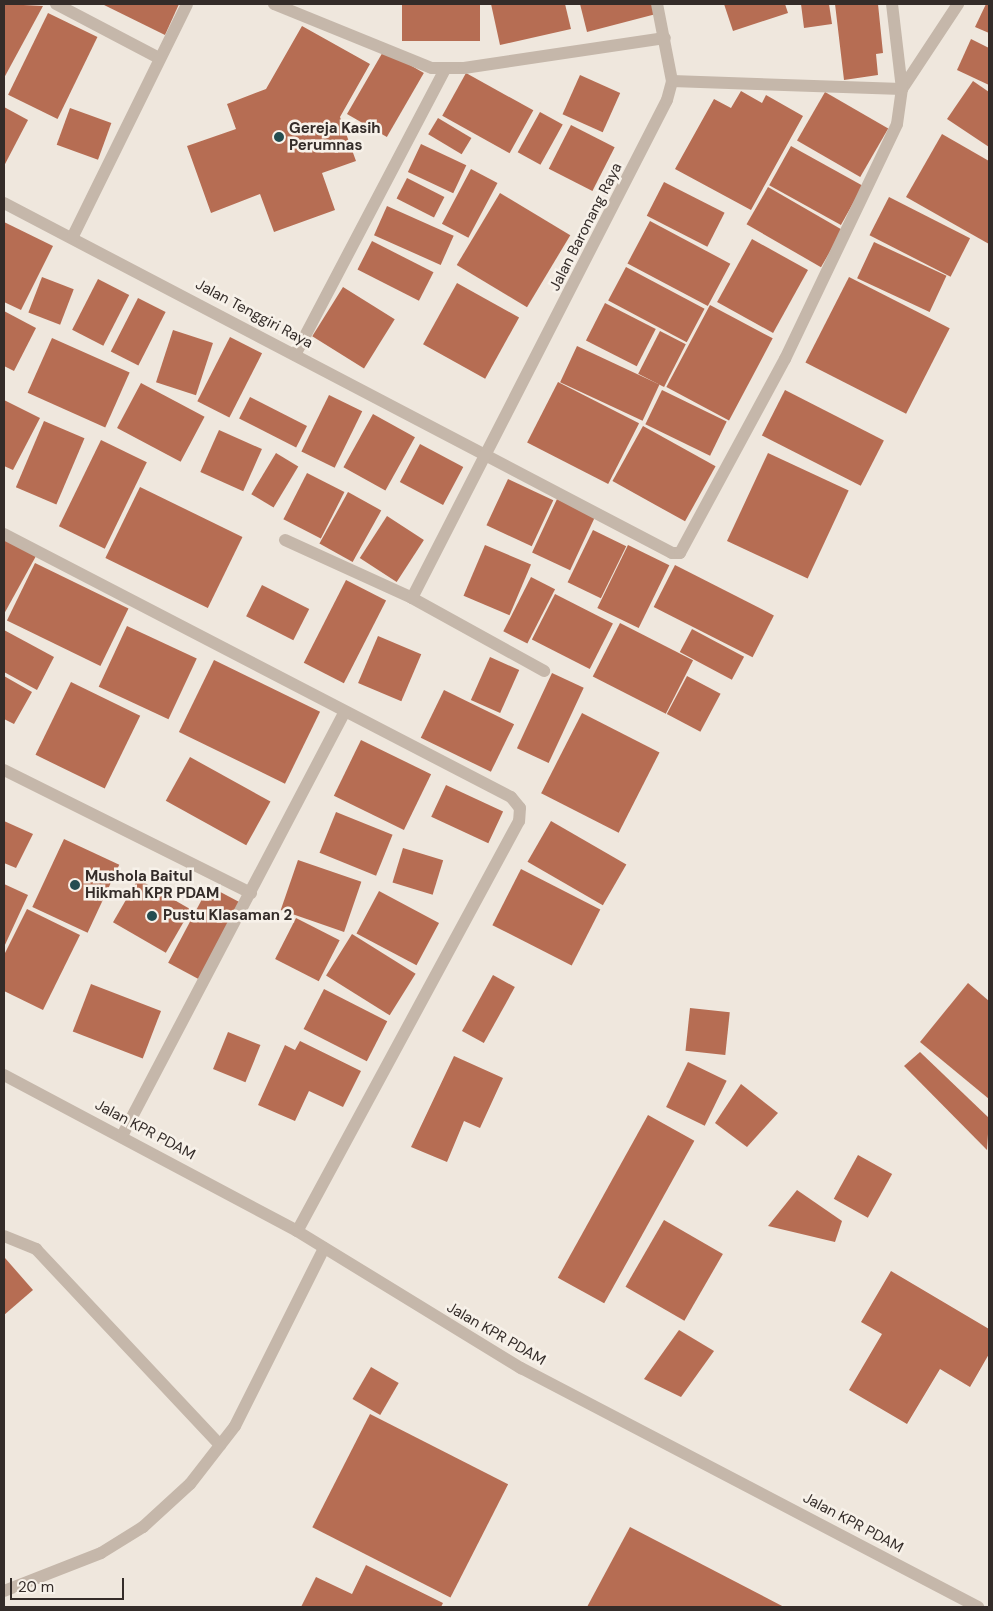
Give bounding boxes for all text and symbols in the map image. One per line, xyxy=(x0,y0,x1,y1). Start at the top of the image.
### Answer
place label: Gereja Kasih Perumnas xyxy=(289,119,381,154)
marker: Gereja Kasih Perumnas xyxy=(273,131,285,143)
street label: Jalan Baronang Raya xyxy=(546,160,626,294)
street label: Jalan Tenggiri Raya xyxy=(192,276,316,352)
place label: Mushola Baitul Hikmah KPR PDAM xyxy=(85,867,219,902)
marker: Mushola Baitul Hikmah KPR PDAM xyxy=(69,879,81,891)
place label: Pustu Klasaman 2 xyxy=(163,907,292,925)
marker: Pustu Klasaman 2 xyxy=(145,909,159,923)
street label: Jalan KPR PDAM xyxy=(92,1096,198,1164)
street label: Jalan KPR PDAM xyxy=(443,1298,549,1370)
street label: Jalan KPR PDAM xyxy=(800,1489,906,1557)
scale bar xyxy=(12,1568,126,1600)
text: 20 m xyxy=(18,1577,54,1597)

